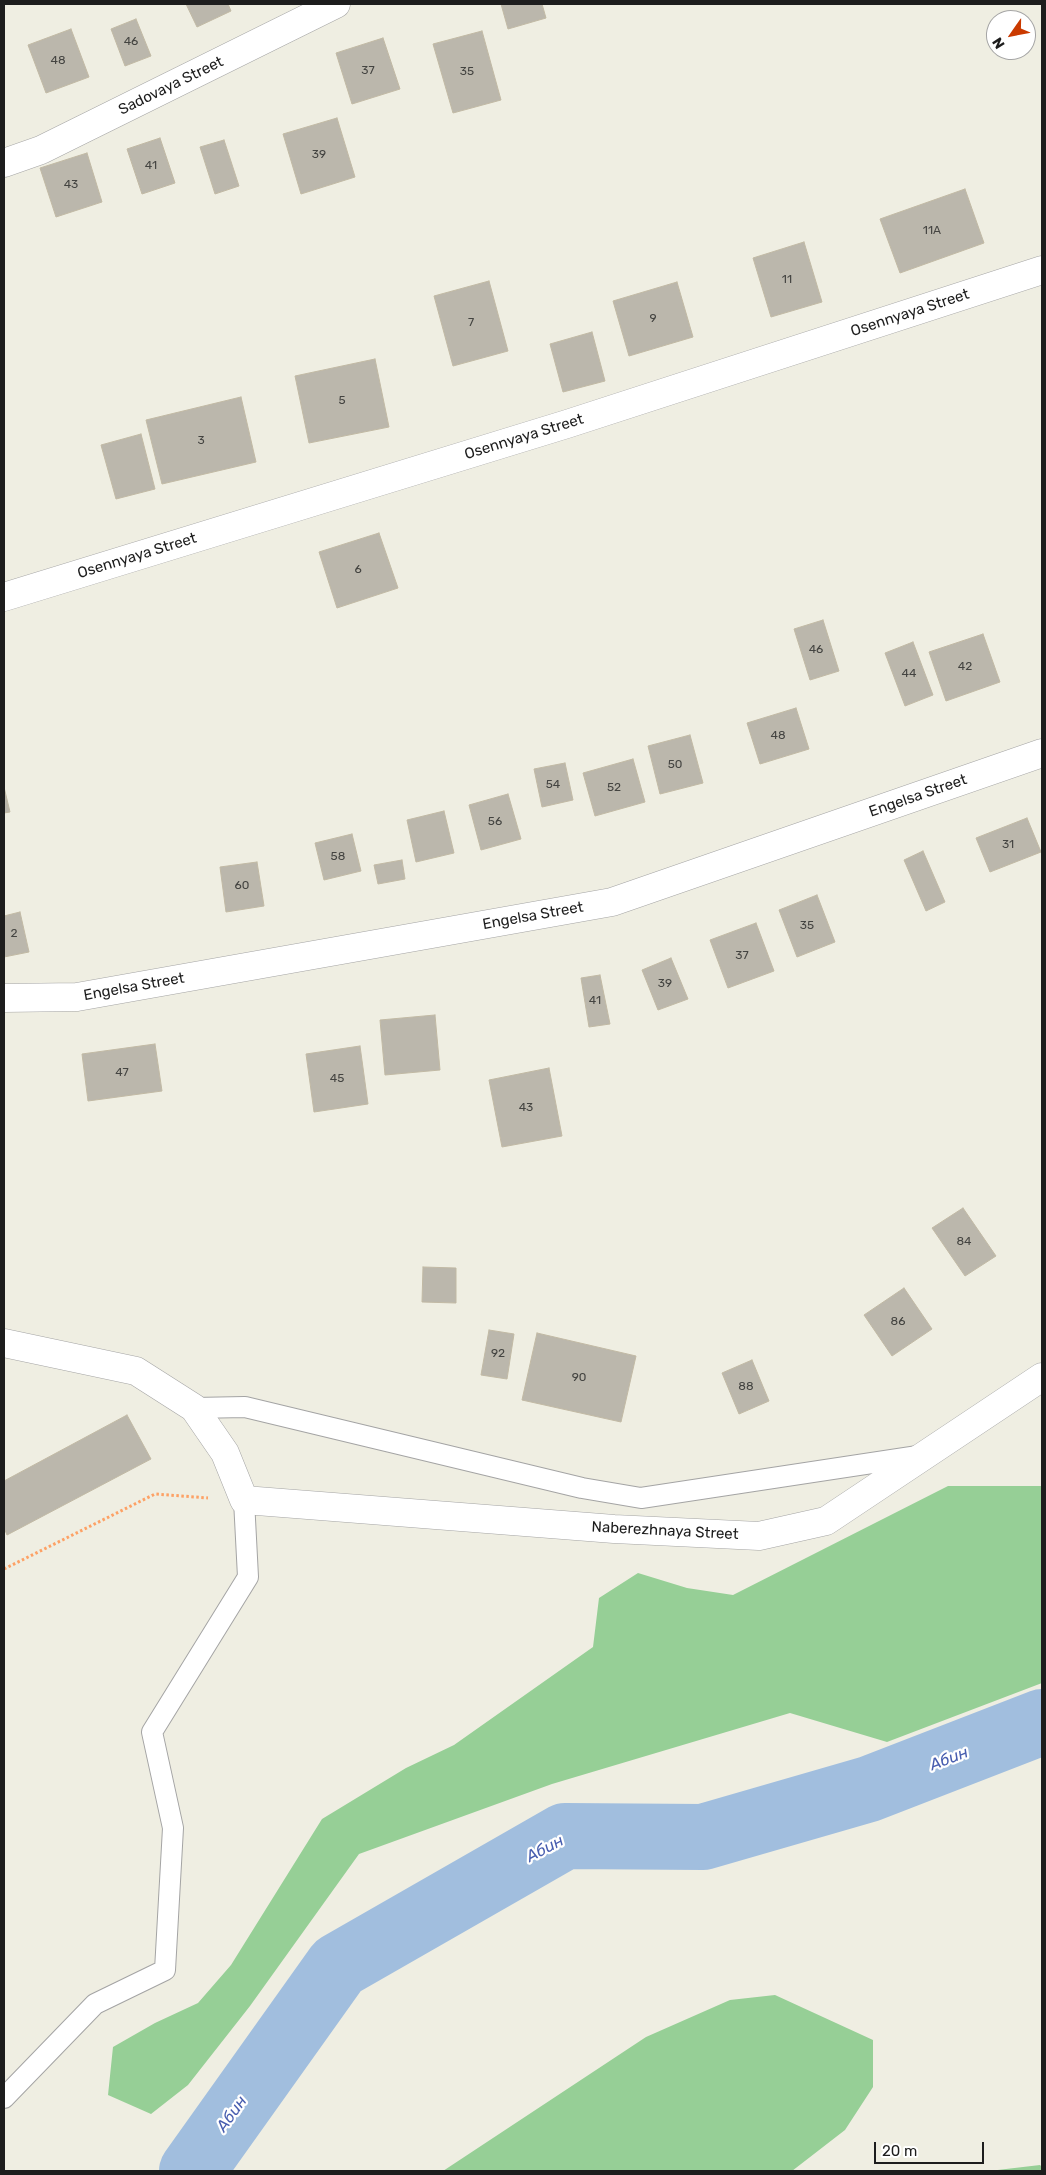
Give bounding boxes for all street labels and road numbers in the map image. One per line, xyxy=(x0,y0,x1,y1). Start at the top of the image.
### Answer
street label: Sadovaya Street xyxy=(116,53,226,119)
street label: Osennyaya Street xyxy=(848,285,972,341)
street label: Osennyaya Street xyxy=(462,410,586,464)
street label: Osennyaya Street xyxy=(75,529,199,583)
street label: Engelsa Street xyxy=(867,771,969,821)
street label: Engelsa Street xyxy=(481,898,585,934)
street label: Engelsa Street xyxy=(82,969,186,1005)
street label: Naberezhnaya Street xyxy=(591,1518,739,1544)

